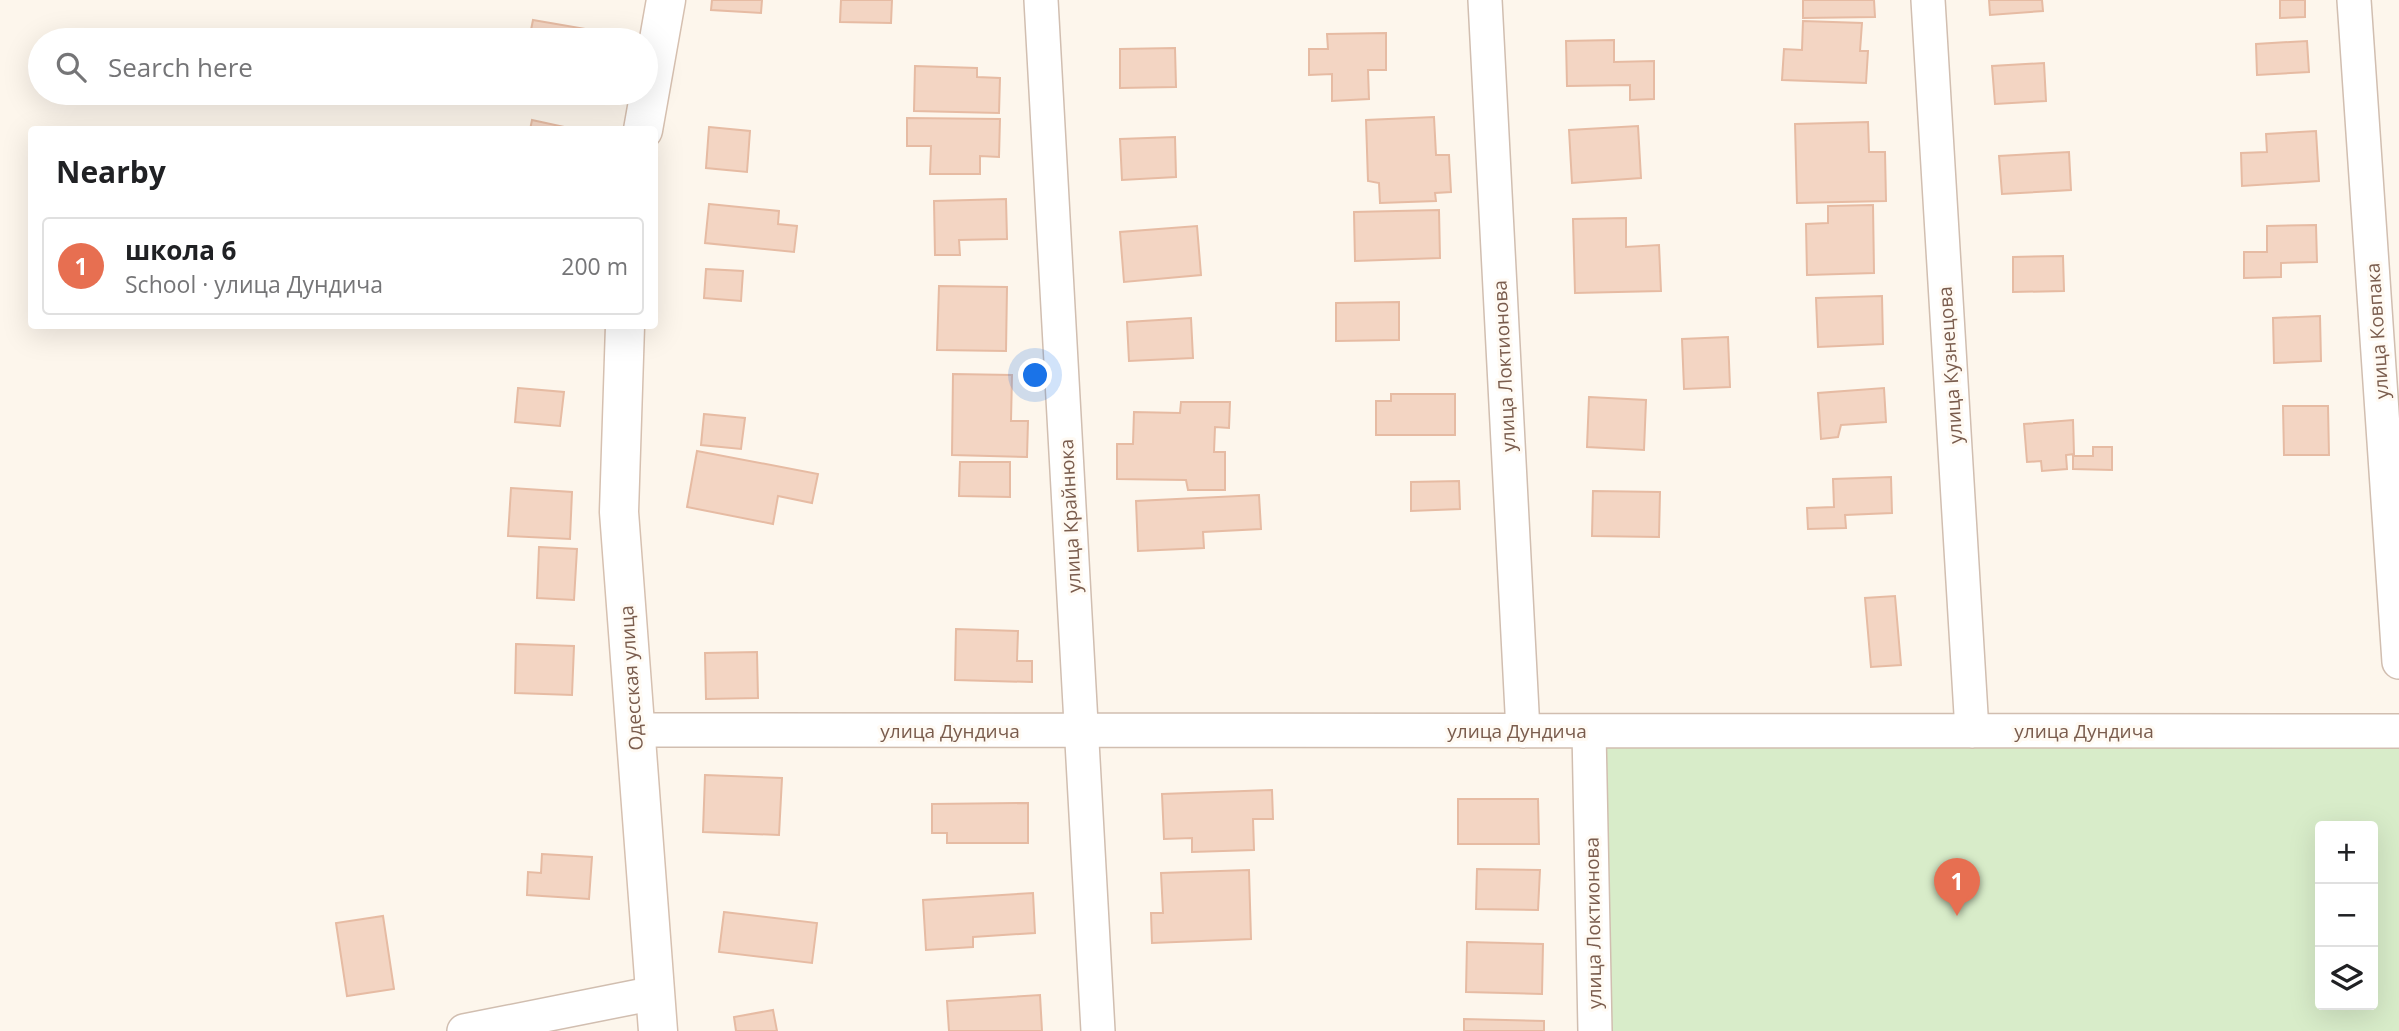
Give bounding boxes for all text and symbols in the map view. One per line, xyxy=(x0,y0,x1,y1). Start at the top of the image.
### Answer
search box xyxy=(28,28,658,105)
icon: search xyxy=(52,48,90,86)
text: Search here xyxy=(108,49,253,85)
text: Nearby xyxy=(56,151,166,192)
text: школа 6 xyxy=(125,232,237,268)
text: 1 xyxy=(74,250,88,282)
text: 200 m xyxy=(561,250,628,282)
street label: улица Ковпака xyxy=(2359,262,2395,400)
text: School · улица Дундича xyxy=(125,268,383,300)
street label: улица Локтионова xyxy=(1487,280,1521,452)
street label: улица Кузнецова xyxy=(1932,285,1968,445)
your location xyxy=(1018,358,1052,392)
street label: улица Крайнюка xyxy=(1053,438,1087,594)
street label: Одесская улица xyxy=(613,605,649,751)
street label: улица Дундича xyxy=(880,718,1020,744)
street label: улица Дундича xyxy=(1447,718,1587,744)
street label: улица Дундича xyxy=(2014,718,2154,744)
map controls xyxy=(2315,821,2378,1010)
button: + xyxy=(2315,821,2378,884)
street label: улица Локтионова xyxy=(1579,837,1607,1009)
pin: 1 xyxy=(1934,858,1980,916)
button: − xyxy=(2315,884,2378,947)
button: layers xyxy=(2315,947,2378,1010)

